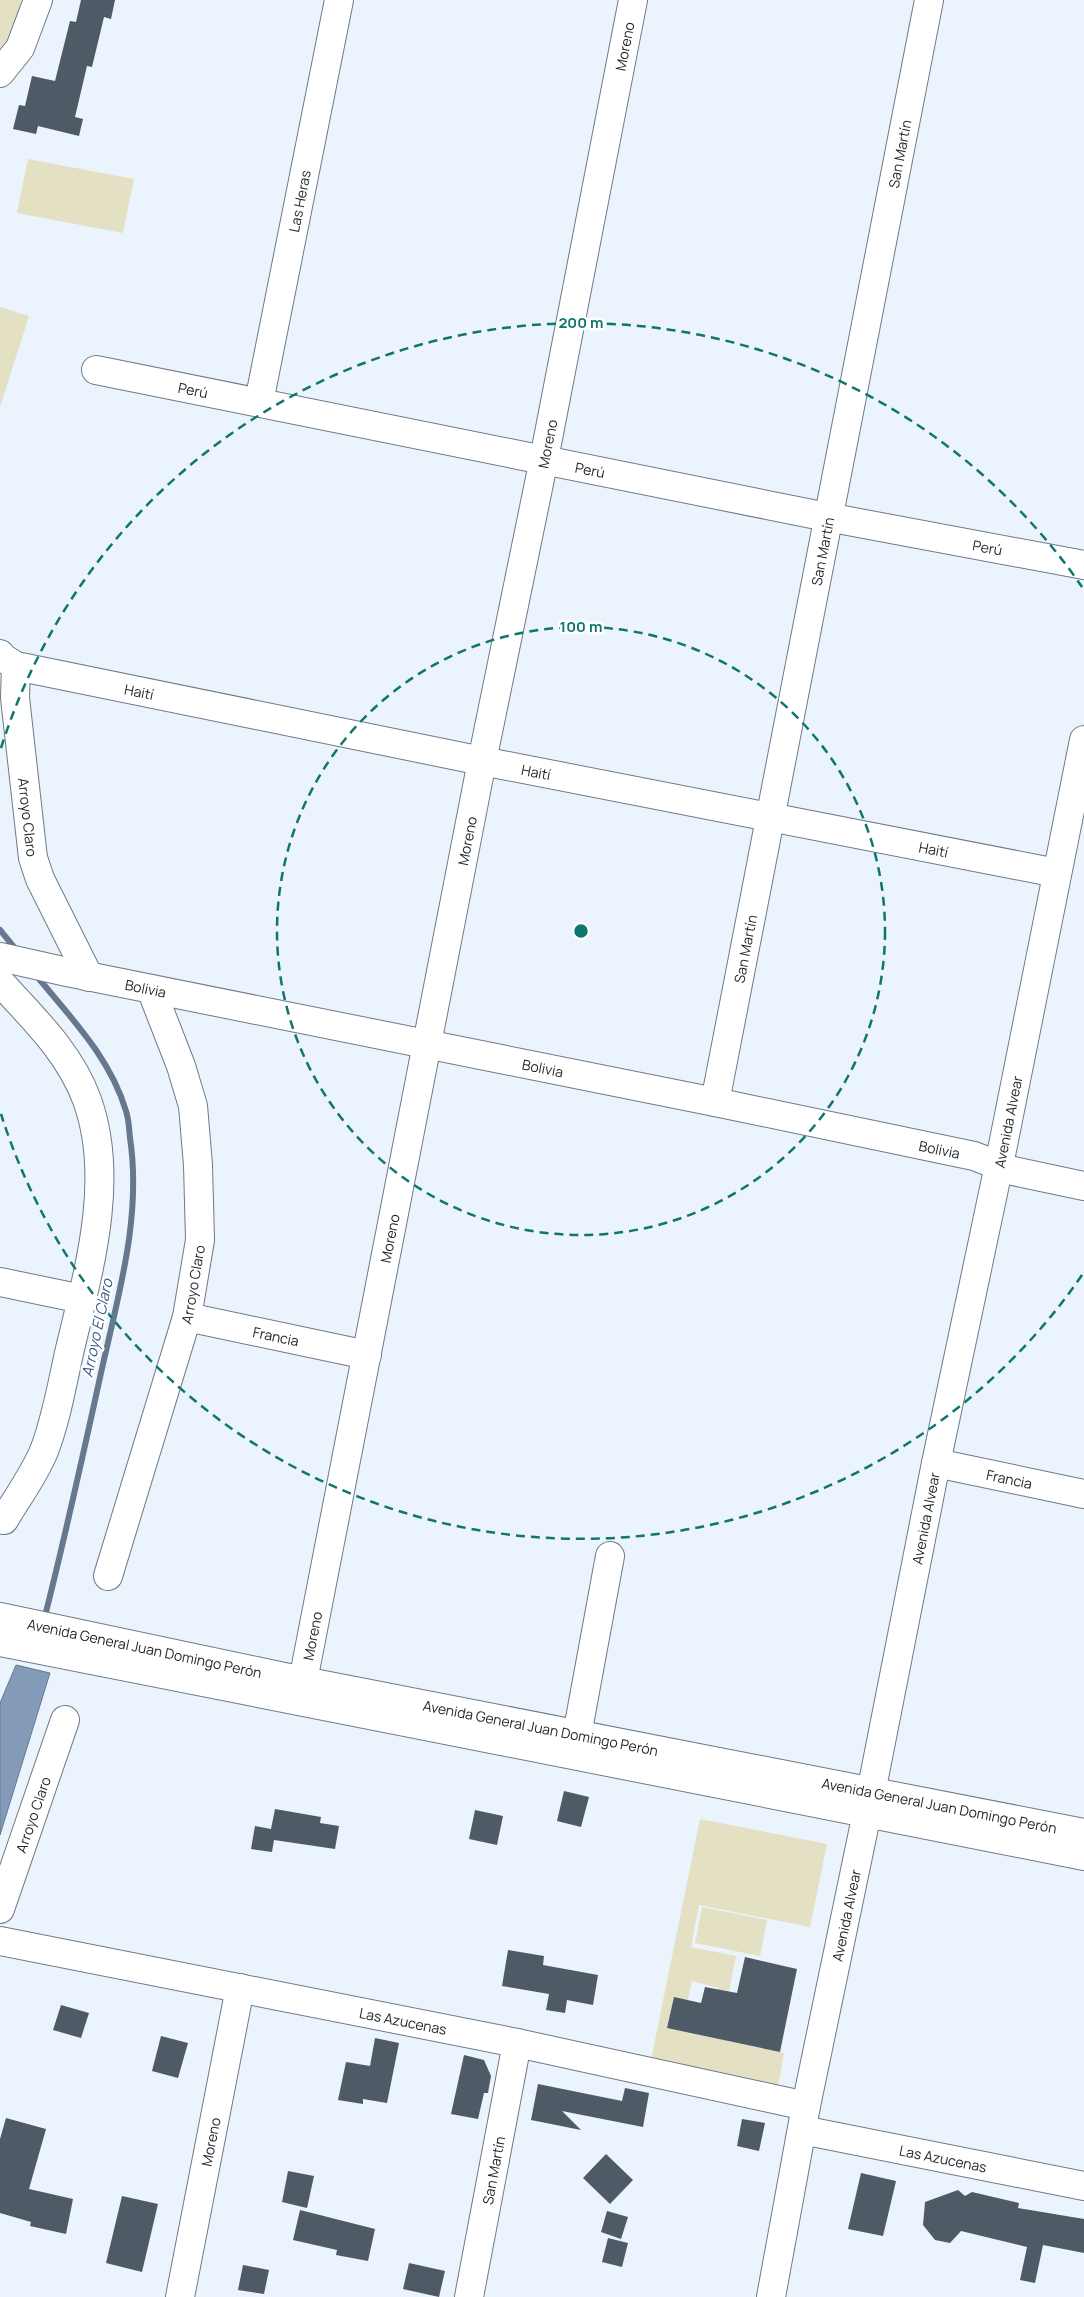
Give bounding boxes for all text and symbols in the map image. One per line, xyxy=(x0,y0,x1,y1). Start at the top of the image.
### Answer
street label: Moreno xyxy=(610,20,638,72)
street label: San Martín xyxy=(883,118,915,190)
street label: Las Heras xyxy=(284,168,314,234)
text: 200 m xyxy=(558,312,604,333)
street label: Perú xyxy=(176,377,210,402)
street label: Moreno xyxy=(533,418,561,470)
street label: Perú xyxy=(574,457,607,482)
street label: San Martín xyxy=(806,515,838,587)
street label: Perú xyxy=(971,535,1004,559)
text: 100 m xyxy=(560,616,602,637)
street label: Haití xyxy=(123,679,156,703)
street label: Haití xyxy=(520,759,552,784)
street label: Arroyo Claro xyxy=(15,777,42,858)
street label: Moreno xyxy=(452,815,481,867)
street label: Haití xyxy=(917,837,950,861)
street label: San Martín xyxy=(729,913,761,985)
centre of rings xyxy=(572,922,590,940)
street label: Bolivia xyxy=(123,974,168,1001)
street label: Bolivia xyxy=(521,1054,565,1081)
street label: Avenida Alvear xyxy=(989,1074,1026,1169)
street label: Bolivia xyxy=(917,1135,962,1162)
street label: Moreno xyxy=(375,1212,403,1264)
street label: Arroyo Claro xyxy=(176,1244,209,1326)
water label: Arroyo El Claro xyxy=(76,1276,118,1379)
street label: Francia xyxy=(251,1322,301,1350)
street label: Francia xyxy=(985,1464,1034,1492)
street label: Avenida Alvear xyxy=(907,1470,943,1566)
street label: Moreno xyxy=(298,1610,326,1662)
street label: Avenida General Juan Domingo Perón xyxy=(26,1614,264,1682)
street label: Avenida General Juan Domingo Perón xyxy=(422,1695,660,1759)
street label: Avenida General Juan Domingo Perón xyxy=(820,1773,1059,1837)
street label: Arroyo Claro xyxy=(11,1774,54,1855)
street label: Avenida Alvear xyxy=(827,1868,865,1963)
street label: Las Azucenas xyxy=(358,2003,449,2038)
street label: Moreno xyxy=(196,2116,224,2168)
street label: San Martín xyxy=(477,2134,509,2206)
street label: Las Azucenas xyxy=(898,2140,989,2176)

